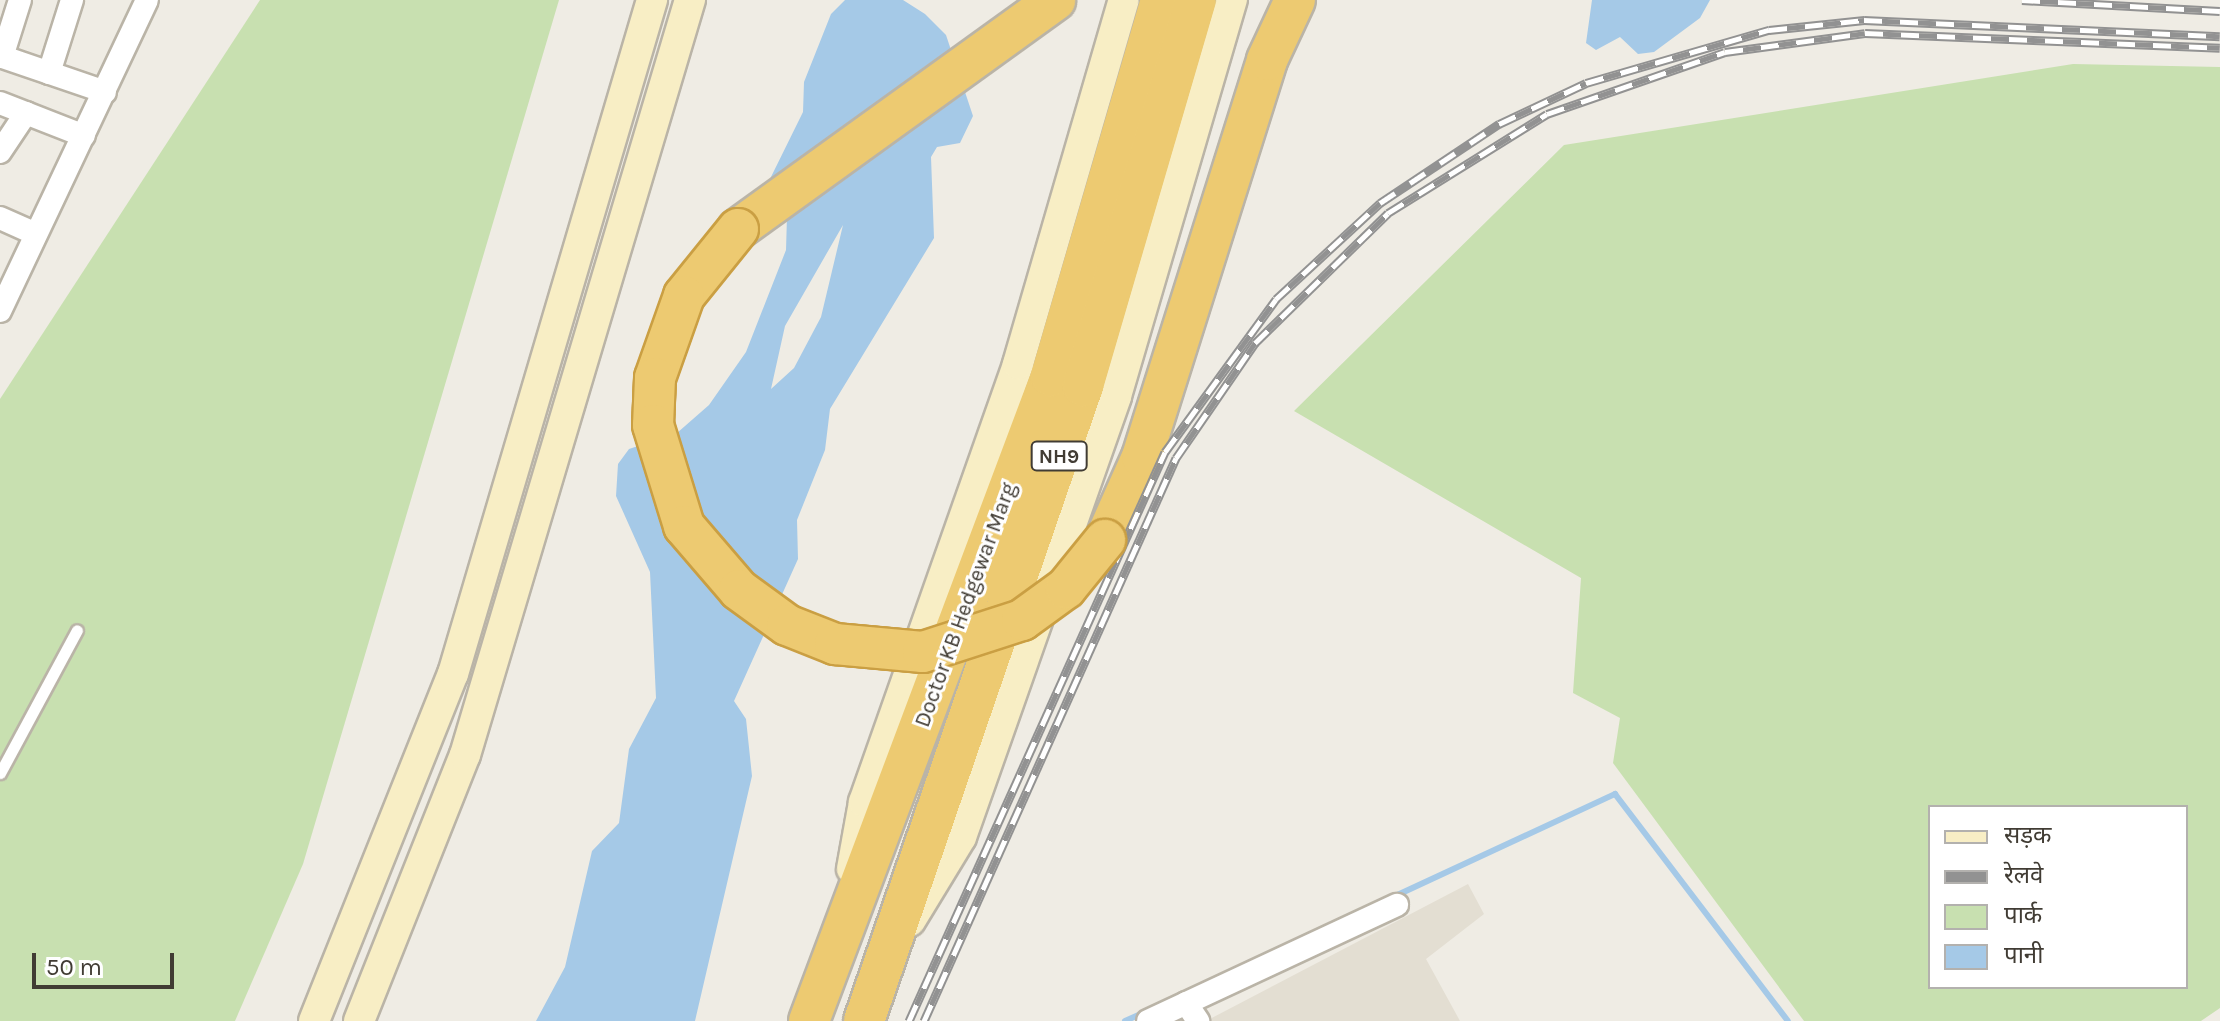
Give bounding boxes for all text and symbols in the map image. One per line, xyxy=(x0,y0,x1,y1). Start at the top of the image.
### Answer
road number: NH9 xyxy=(1029,440,1089,472)
street label: Doctor KB Hedgewar Marg xyxy=(909,479,1023,731)
legend xyxy=(1928,805,2188,989)
text: सड़क xyxy=(2004,821,2052,849)
text: रेलवे xyxy=(2004,861,2043,889)
text: पार्क xyxy=(2004,901,2042,929)
scale bar xyxy=(36,937,178,987)
text: पानी xyxy=(2004,941,2043,969)
text: 50 m xyxy=(46,953,102,981)

